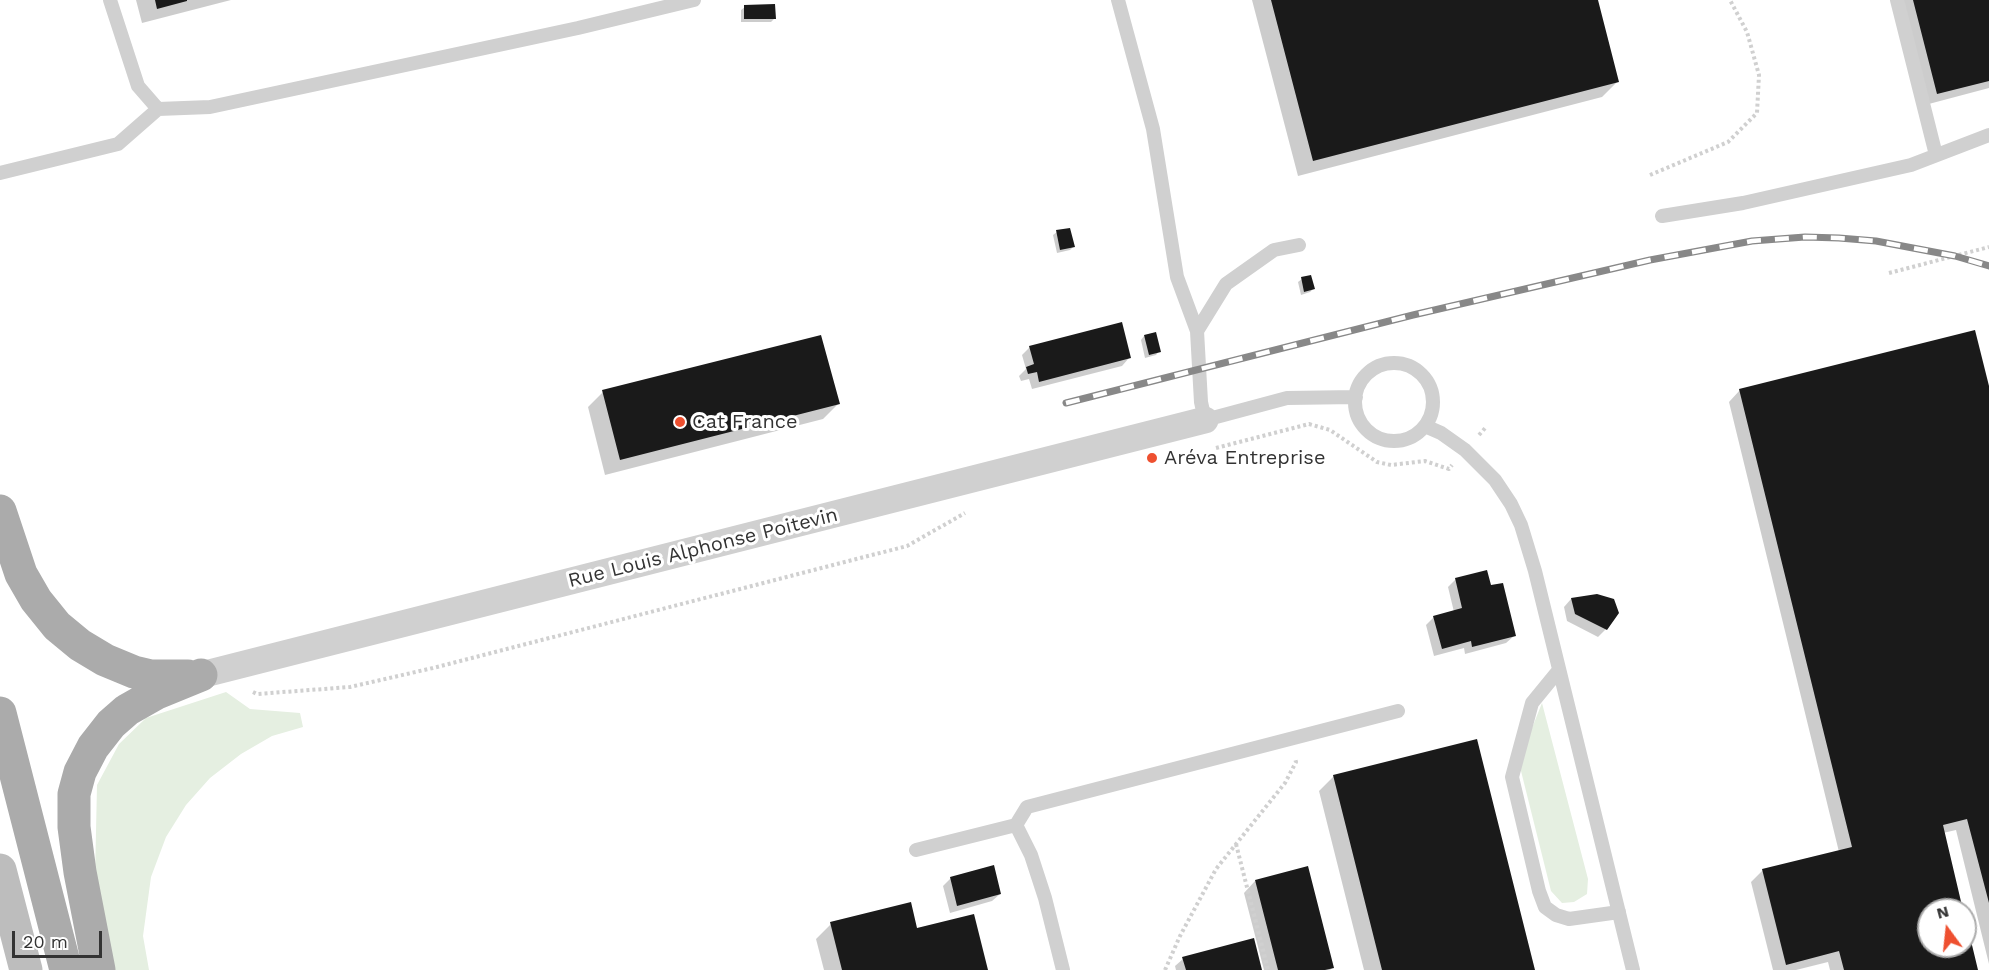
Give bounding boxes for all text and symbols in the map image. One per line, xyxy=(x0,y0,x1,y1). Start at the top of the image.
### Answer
place label: Cat France xyxy=(692,410,798,434)
marker: Cat France xyxy=(673,415,687,429)
place label: Aréva Entreprise xyxy=(1164,446,1325,470)
marker: Aréva Entreprise xyxy=(1145,451,1159,465)
street label: Rue Louis Alphonse Poitevin xyxy=(566,503,840,593)
north arrow xyxy=(1917,898,1977,958)
text: N xyxy=(1935,901,1951,923)
scale bar xyxy=(15,919,105,957)
text: 20 m xyxy=(23,931,68,952)

